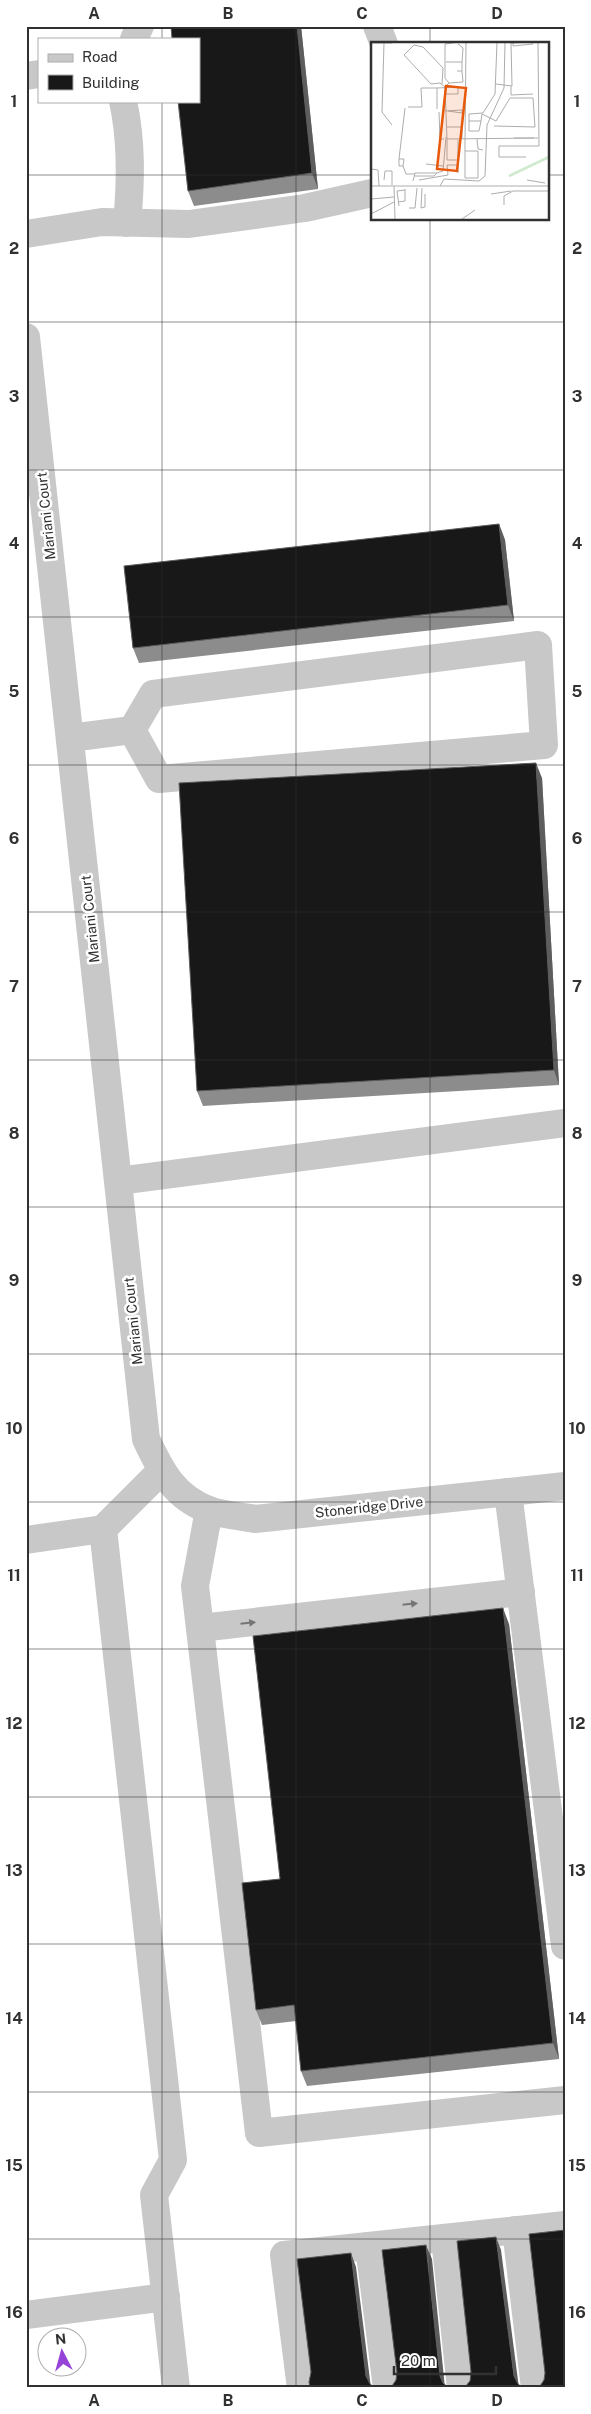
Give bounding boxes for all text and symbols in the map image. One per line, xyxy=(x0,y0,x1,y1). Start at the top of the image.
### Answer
text: A xyxy=(88,4,100,23)
text: B xyxy=(223,4,234,23)
text: C xyxy=(356,4,368,23)
text: D xyxy=(491,4,503,23)
legend xyxy=(38,38,200,102)
inset map xyxy=(371,42,548,220)
text: Road xyxy=(82,48,118,65)
text: Building xyxy=(82,74,140,91)
text: 1 xyxy=(11,92,17,111)
text: 1 xyxy=(574,92,580,111)
text: 2 xyxy=(9,239,19,258)
text: 2 xyxy=(572,239,582,258)
text: 3 xyxy=(9,387,19,406)
text: 3 xyxy=(572,387,582,406)
street label: Mariani Court xyxy=(33,471,59,561)
text: 4 xyxy=(9,534,20,553)
text: 4 xyxy=(572,534,583,553)
text: 5 xyxy=(9,682,20,701)
text: 5 xyxy=(572,682,583,701)
text: 6 xyxy=(9,829,19,848)
text: 6 xyxy=(572,829,582,848)
street label: Mariani Court xyxy=(77,874,103,964)
text: 7 xyxy=(9,977,19,996)
text: 7 xyxy=(572,977,582,996)
text: 8 xyxy=(9,1124,20,1143)
text: 8 xyxy=(572,1124,583,1143)
text: 9 xyxy=(9,1271,19,1290)
text: 9 xyxy=(572,1271,582,1290)
street label: Mariani Court xyxy=(120,1276,146,1366)
text: 10 xyxy=(5,1419,23,1438)
text: 10 xyxy=(568,1419,586,1438)
street label: Stoneridge Drive xyxy=(314,1493,424,1521)
text: 11 xyxy=(7,1566,21,1585)
text: 11 xyxy=(570,1566,584,1585)
one-way arrow xyxy=(402,1600,418,1608)
one-way arrow xyxy=(241,1619,257,1627)
text: 12 xyxy=(5,1714,23,1733)
text: 12 xyxy=(568,1714,586,1733)
text: 13 xyxy=(5,1861,23,1880)
text: 13 xyxy=(568,1861,586,1880)
text: 14 xyxy=(5,2009,23,2028)
text: 14 xyxy=(568,2009,586,2028)
text: 15 xyxy=(5,2156,23,2175)
text: 15 xyxy=(568,2156,586,2175)
text: 16 xyxy=(5,2303,23,2322)
text: 16 xyxy=(568,2303,586,2322)
north arrow xyxy=(38,2326,88,2376)
text: N xyxy=(54,2331,67,2348)
scale bar xyxy=(394,2344,496,2376)
text: 20 m xyxy=(401,2352,436,2369)
text: A xyxy=(88,2391,100,2410)
text: B xyxy=(223,2391,234,2410)
text: C xyxy=(356,2391,368,2410)
text: D xyxy=(491,2391,503,2410)

